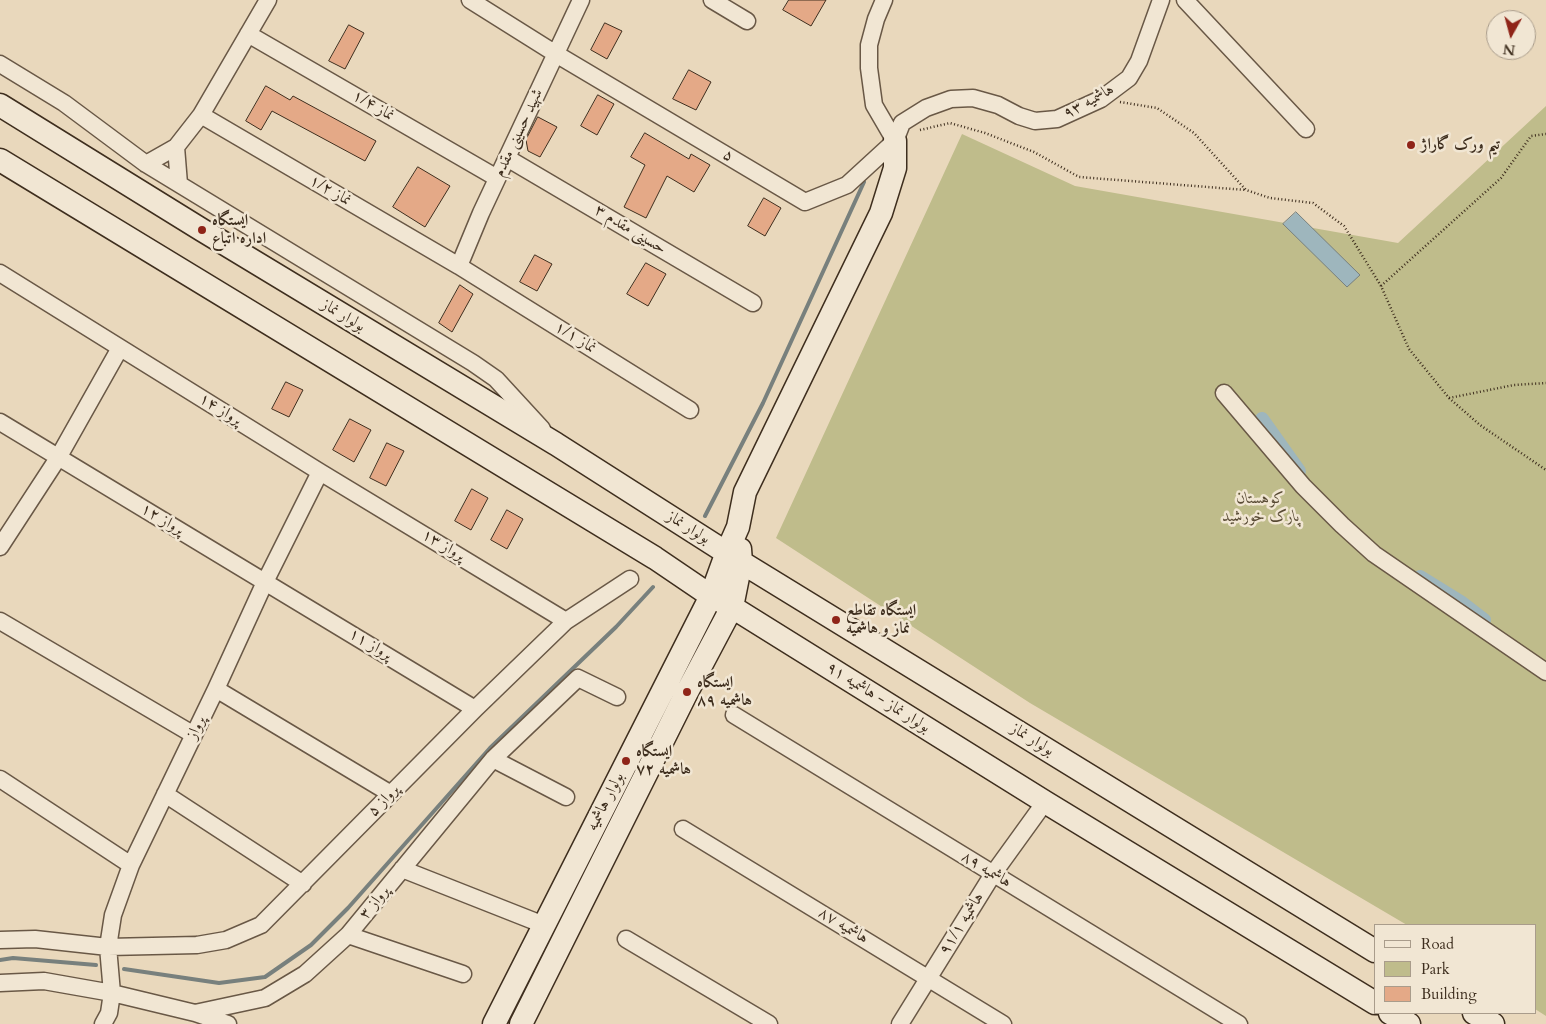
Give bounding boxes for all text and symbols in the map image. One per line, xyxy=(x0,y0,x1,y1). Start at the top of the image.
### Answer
north arrow xyxy=(1486,10,1536,60)
text: N xyxy=(1502,39,1516,60)
street label: هاشمیه ۹۳ xyxy=(1060,80,1118,124)
street label: نماز ۱/۴ xyxy=(349,86,397,126)
street label: شهید حسینی مقدم xyxy=(490,86,548,180)
place label: تیم ورک گاراژ xyxy=(1421,135,1500,155)
marker: تیم ورک گاراژ xyxy=(1405,139,1417,151)
street label: ۵ xyxy=(719,145,737,167)
street label: نماز ۱/۲ xyxy=(306,171,354,211)
street label: حسینی مقدم ۳ xyxy=(591,201,669,259)
place label: ایستگاه اداره اتباع xyxy=(212,211,266,249)
marker: ایستگاه اداره اتباع xyxy=(196,224,208,236)
street label: بولوار نماز xyxy=(317,295,369,337)
street label: نماز ۱/۱ xyxy=(551,318,599,358)
street label: پرواز ۱۴ xyxy=(195,389,245,431)
park label: کوهستان پارک خورشید xyxy=(1222,489,1300,527)
street label: پرواز ۱۲ xyxy=(137,500,187,540)
street label: بولوار نماز xyxy=(663,507,713,549)
street label: پرواز ۱۳ xyxy=(418,526,468,566)
place label: ایستگاه تقاطع نماز و هاشمیه xyxy=(846,601,916,639)
marker: ایستگاه تقاطع نماز و هاشمیه xyxy=(830,614,842,626)
street label: پرواز ۱۱ xyxy=(345,625,395,665)
street label: بولوار نماز - هاشمیه ۹۱ xyxy=(823,658,933,738)
place label: ایستگاه هاشمیه ۸۹ xyxy=(697,673,752,711)
marker: ایستگاه هاشمیه ۸۹ xyxy=(681,686,693,698)
street label: پرواز xyxy=(183,713,211,743)
street label: بولوار نماز xyxy=(1007,719,1057,761)
place label: ایستگاه هاشمیه ۷۲ xyxy=(636,742,691,780)
marker: ایستگاه هاشمیه ۷۲ xyxy=(620,755,632,767)
street label: بولوار هاشمیه xyxy=(583,770,629,834)
street label: پرواز ۵ xyxy=(364,781,404,821)
street label: هاشمیه ۸۹ xyxy=(957,848,1015,892)
street label: پرواز ۳ xyxy=(356,882,394,924)
street label: هاشمیه ۹۱/۱ xyxy=(935,889,989,959)
street label: هاشمیه ۸۷ xyxy=(814,904,872,948)
legend xyxy=(1374,924,1536,1014)
text: Road xyxy=(1421,934,1454,954)
text: Park xyxy=(1421,959,1450,979)
text: Building xyxy=(1421,984,1477,1004)

